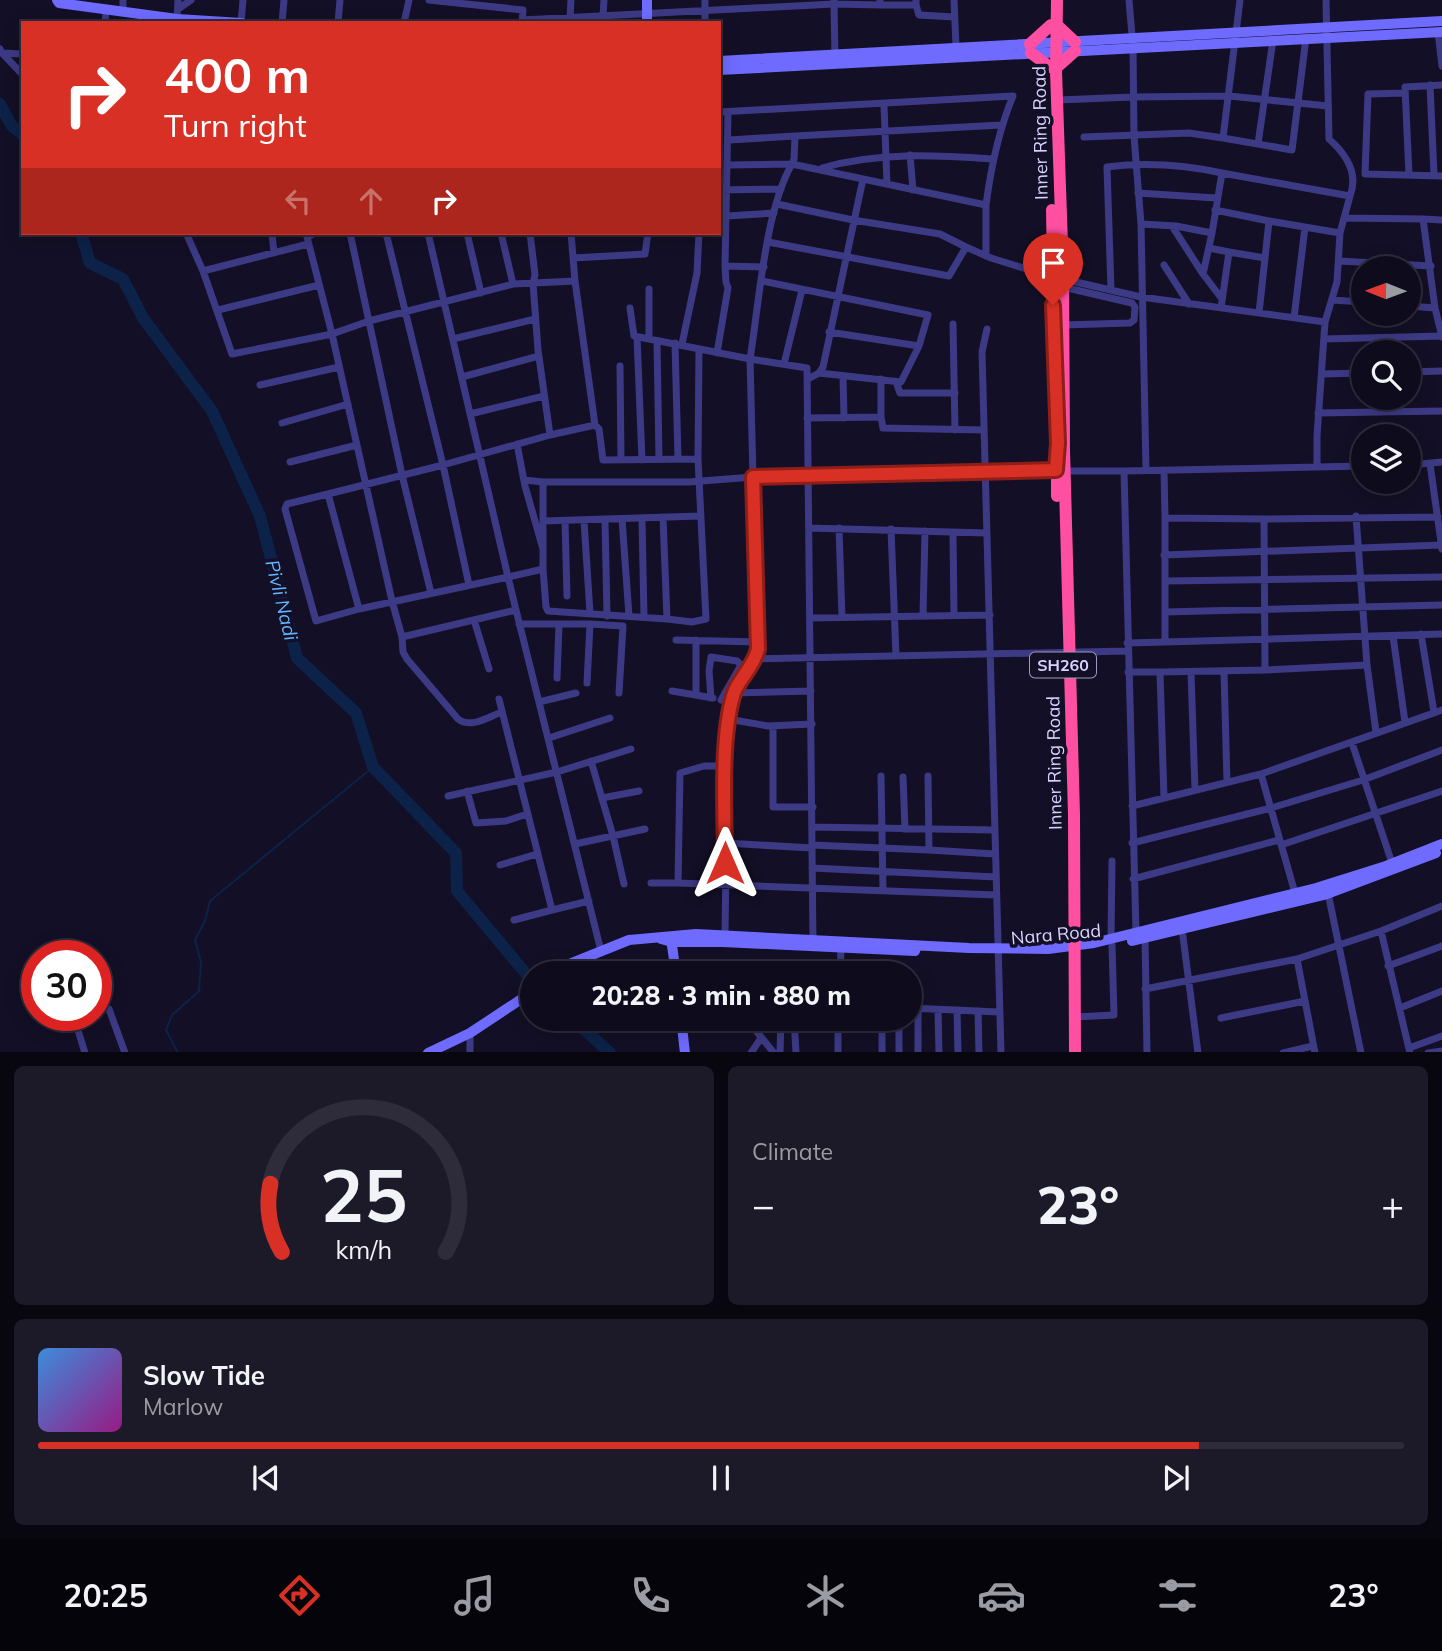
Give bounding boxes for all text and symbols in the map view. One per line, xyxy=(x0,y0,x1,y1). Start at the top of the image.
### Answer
text: 400 m xyxy=(164,44,310,105)
icon: right xyxy=(49,49,140,140)
street label: Inner Ring Road xyxy=(1027,66,1053,200)
text: Turn right xyxy=(164,105,307,145)
icon: left xyxy=(279,182,317,220)
icon: ahead xyxy=(352,182,390,220)
icon: right xyxy=(425,182,463,220)
pin xyxy=(1023,233,1083,305)
icon: arrive xyxy=(1034,244,1072,282)
north arrow xyxy=(1351,256,1421,326)
map controls xyxy=(1351,256,1421,494)
button: search xyxy=(1351,340,1421,410)
button: layers xyxy=(1351,424,1421,494)
water label: Pivli Nadi xyxy=(260,557,304,643)
road number: SH260 xyxy=(1030,652,1096,678)
street label: Inner Ring Road xyxy=(1041,696,1067,830)
position arrow xyxy=(688,826,762,900)
street label: Nara Road xyxy=(1010,919,1102,949)
speed limit sign: 30 xyxy=(21,940,112,1031)
text: 20:28 · 3 min · 880 m xyxy=(591,979,851,1012)
text: Climate xyxy=(752,1137,833,1166)
text: 25 xyxy=(320,1149,408,1240)
text: 23° xyxy=(1037,1172,1119,1237)
text: − xyxy=(752,1181,775,1229)
text: + xyxy=(1381,1181,1404,1229)
text: km/h xyxy=(336,1233,392,1264)
text: Slow Tide xyxy=(143,1359,265,1392)
text: Marlow xyxy=(143,1392,223,1421)
icon: previous xyxy=(247,1459,285,1497)
icon: pause xyxy=(702,1459,740,1497)
icon: next xyxy=(1157,1459,1195,1497)
icon: directions xyxy=(275,1571,324,1620)
icon: music xyxy=(450,1571,499,1620)
icon: phone xyxy=(626,1571,675,1620)
icon: climate xyxy=(801,1571,850,1620)
icon: car xyxy=(977,1571,1026,1620)
icon: filters xyxy=(1153,1571,1202,1620)
text: 20:25 xyxy=(63,1575,148,1615)
text: 23° xyxy=(1328,1575,1379,1615)

